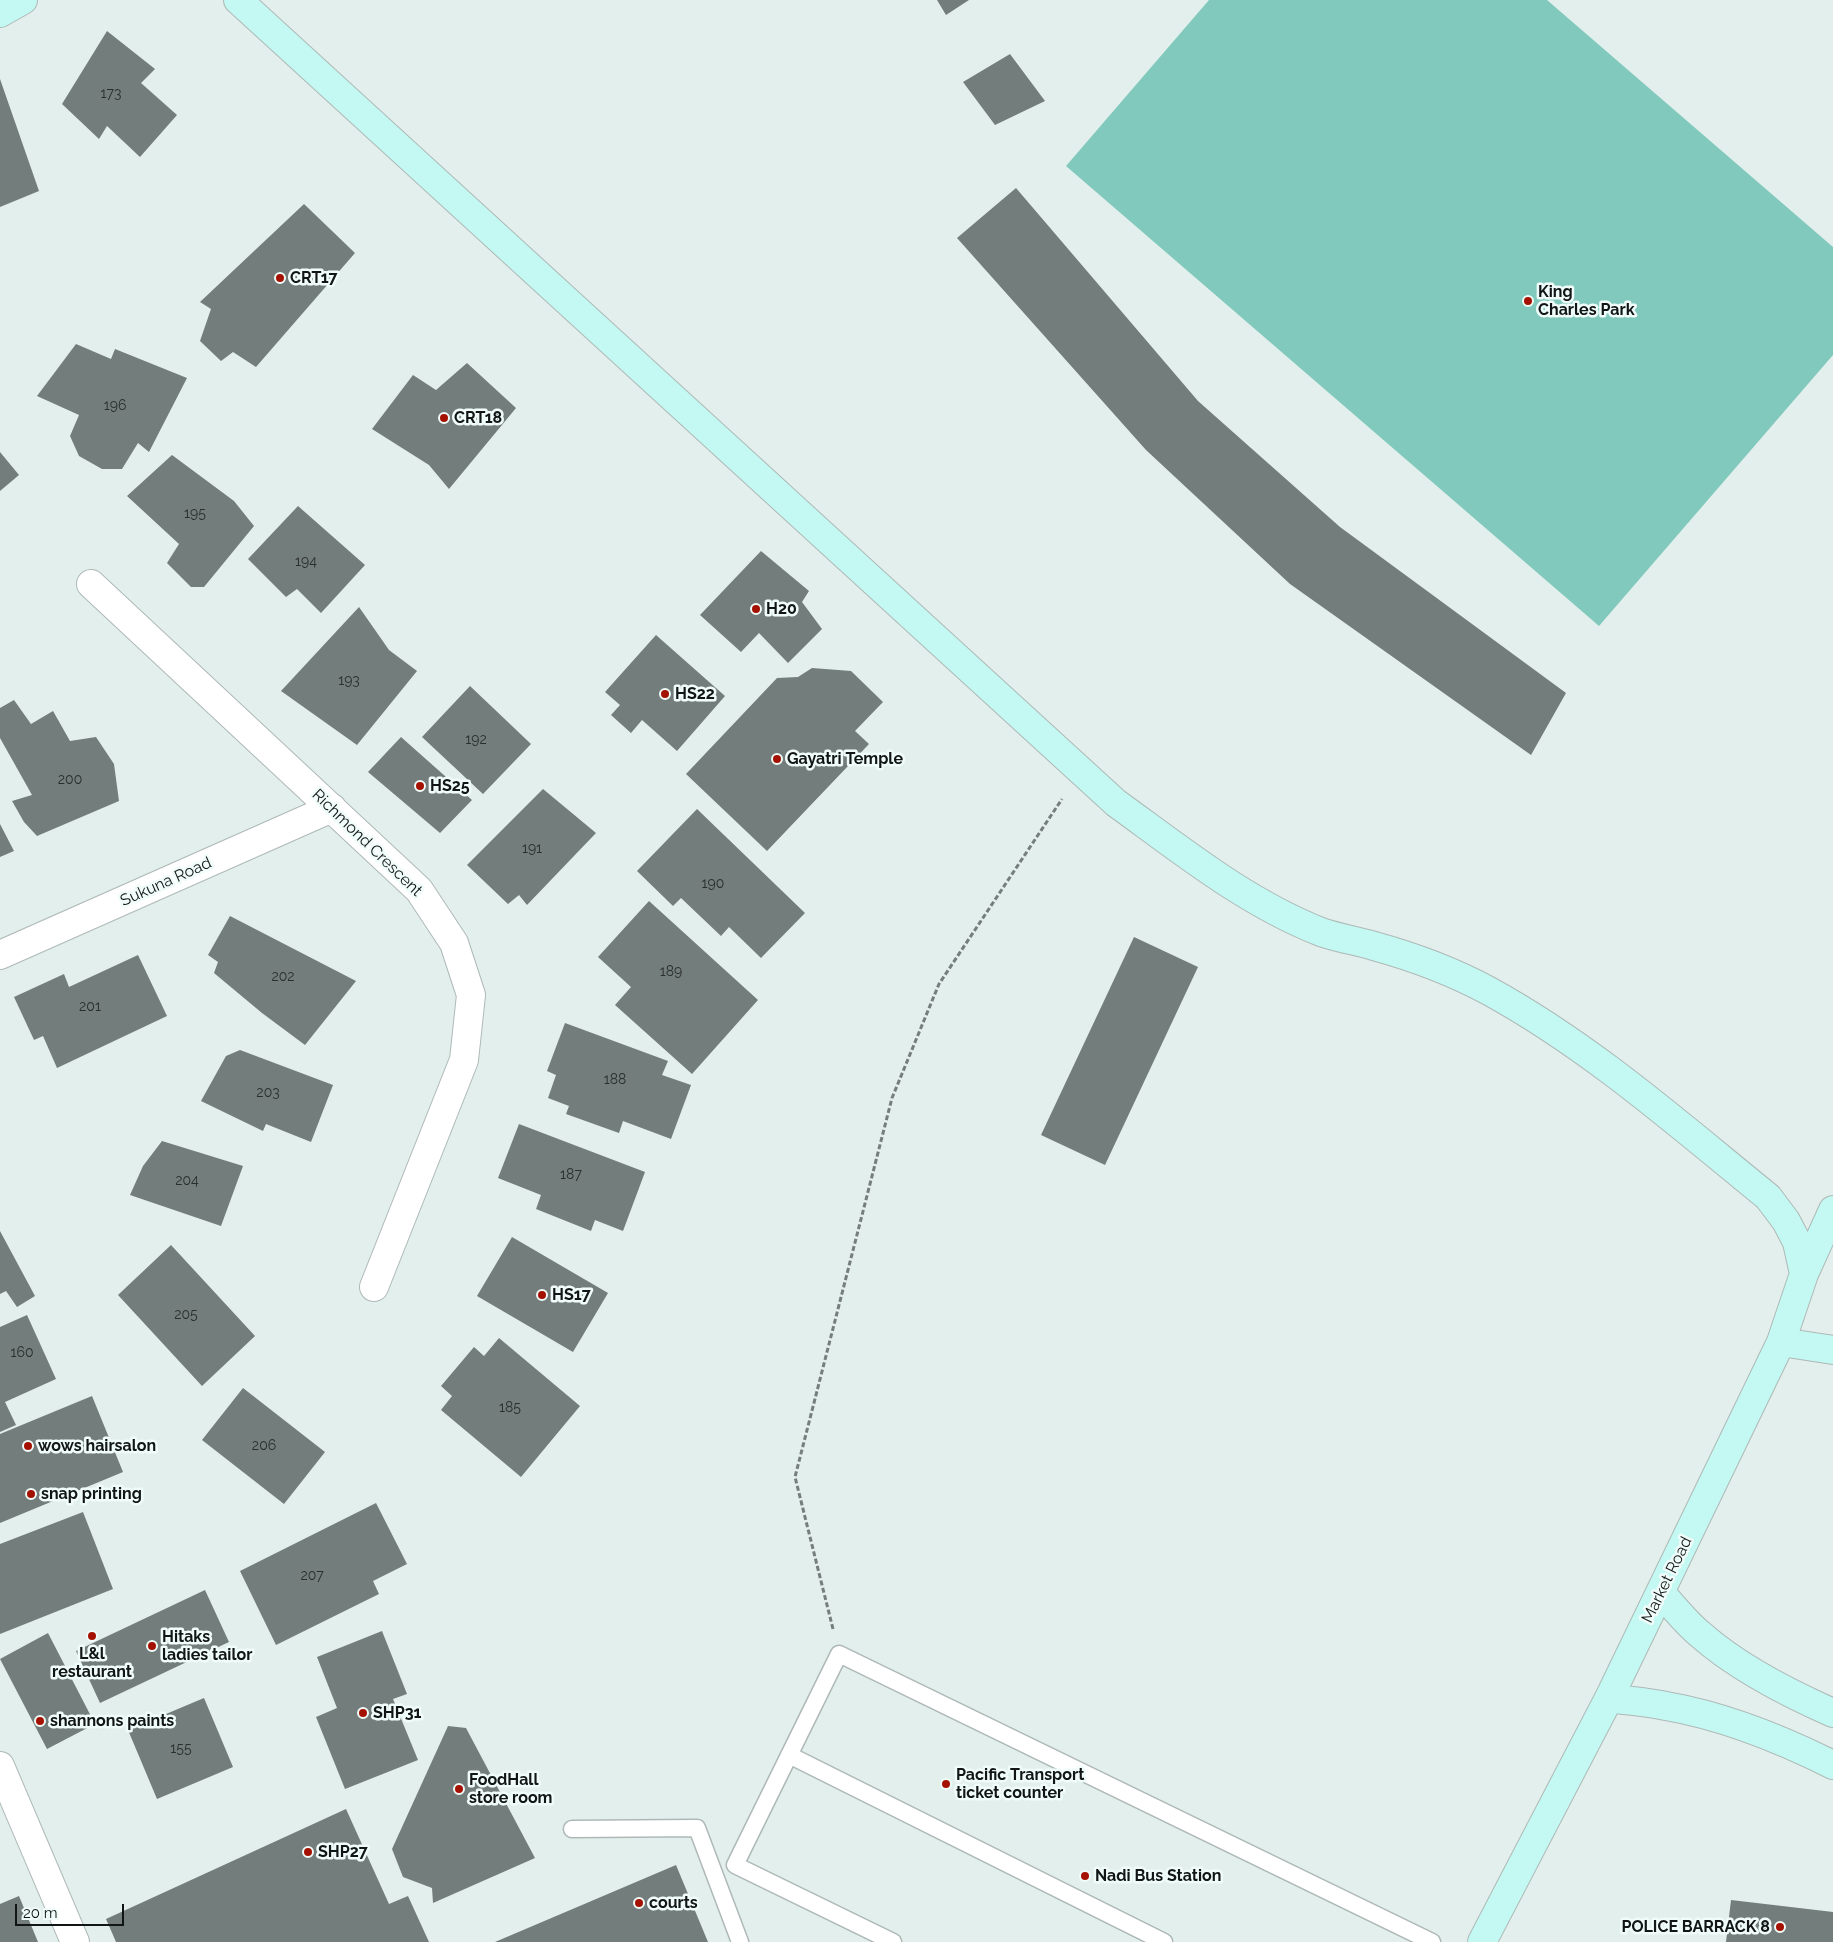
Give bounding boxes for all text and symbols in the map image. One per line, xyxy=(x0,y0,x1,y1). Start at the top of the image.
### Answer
house number: 173 xyxy=(101,86,121,102)
place label: CRT17 xyxy=(290,268,338,288)
marker: CRT17 xyxy=(274,272,286,284)
place label: King Charles Park xyxy=(1538,282,1635,320)
marker: King Charles Park xyxy=(1522,295,1534,307)
house number: 196 xyxy=(104,398,126,414)
place label: CRT18 xyxy=(454,408,502,428)
marker: CRT18 xyxy=(438,412,450,424)
house number: 195 xyxy=(184,506,206,522)
house number: 194 xyxy=(295,554,317,570)
place label: H20 xyxy=(766,599,797,619)
marker: H20 xyxy=(750,603,762,615)
house number: 193 xyxy=(338,673,360,689)
place label: HS22 xyxy=(675,684,715,704)
marker: HS22 xyxy=(659,688,671,700)
house number: 192 xyxy=(465,732,487,748)
place label: Gayatri Temple xyxy=(787,749,903,769)
marker: Gayatri Temple xyxy=(771,753,783,765)
house number: 200 xyxy=(58,772,82,788)
place label: HS25 xyxy=(430,776,470,796)
marker: HS25 xyxy=(414,780,426,792)
street label: Richmond Crescent xyxy=(308,785,426,901)
house number: 191 xyxy=(522,841,542,857)
street label: Sukuna Road xyxy=(117,853,215,911)
house number: 190 xyxy=(702,876,724,892)
house number: 189 xyxy=(660,964,682,980)
house number: 202 xyxy=(271,969,295,985)
house number: 201 xyxy=(79,999,101,1015)
house number: 188 xyxy=(604,1072,626,1088)
house number: 203 xyxy=(256,1085,280,1101)
house number: 187 xyxy=(560,1167,582,1183)
house number: 204 xyxy=(175,1173,199,1189)
place label: HS17 xyxy=(552,1285,591,1305)
marker: HS17 xyxy=(536,1289,548,1301)
house number: 205 xyxy=(174,1307,198,1323)
house number: 160 xyxy=(10,1345,34,1361)
house number: 185 xyxy=(499,1400,521,1416)
place label: wows hairsalon xyxy=(38,1436,156,1456)
house number: 206 xyxy=(252,1438,276,1454)
marker: wows hairsalon xyxy=(22,1440,34,1452)
place label: snap printing xyxy=(41,1484,142,1504)
marker: snap printing xyxy=(25,1488,37,1500)
street label: Market Road xyxy=(1638,1534,1696,1626)
house number: 207 xyxy=(300,1568,324,1584)
place label: Hitaks ladies tailor xyxy=(162,1627,252,1665)
marker: L&l restaurant xyxy=(86,1630,98,1642)
marker: Hitaks ladies tailor xyxy=(146,1640,158,1652)
place label: L&l restaurant xyxy=(52,1644,132,1682)
place label: SHP31 xyxy=(373,1703,422,1723)
marker: SHP31 xyxy=(357,1707,369,1719)
place label: shannons paints xyxy=(50,1711,174,1731)
marker: shannons paints xyxy=(34,1715,46,1727)
house number: 155 xyxy=(170,1741,192,1757)
place label: Pacific Transport ticket counter xyxy=(956,1765,1084,1803)
place label: FoodHall store room xyxy=(469,1770,552,1808)
marker: Pacific Transport ticket counter xyxy=(940,1778,952,1790)
marker: FoodHall store room xyxy=(453,1783,465,1795)
place label: SHP27 xyxy=(318,1842,368,1862)
marker: SHP27 xyxy=(302,1846,314,1858)
place label: Nadi Bus Station xyxy=(1095,1866,1221,1886)
marker: Nadi Bus Station xyxy=(1079,1870,1091,1882)
place label: courts xyxy=(649,1893,698,1913)
scale bar xyxy=(18,1894,126,1926)
marker: courts xyxy=(633,1897,645,1909)
text: 20 m xyxy=(23,1904,58,1922)
place label: POLICE BARRACK 8 xyxy=(1621,1917,1770,1937)
marker: POLICE BARRACK 8 xyxy=(1774,1921,1786,1933)

